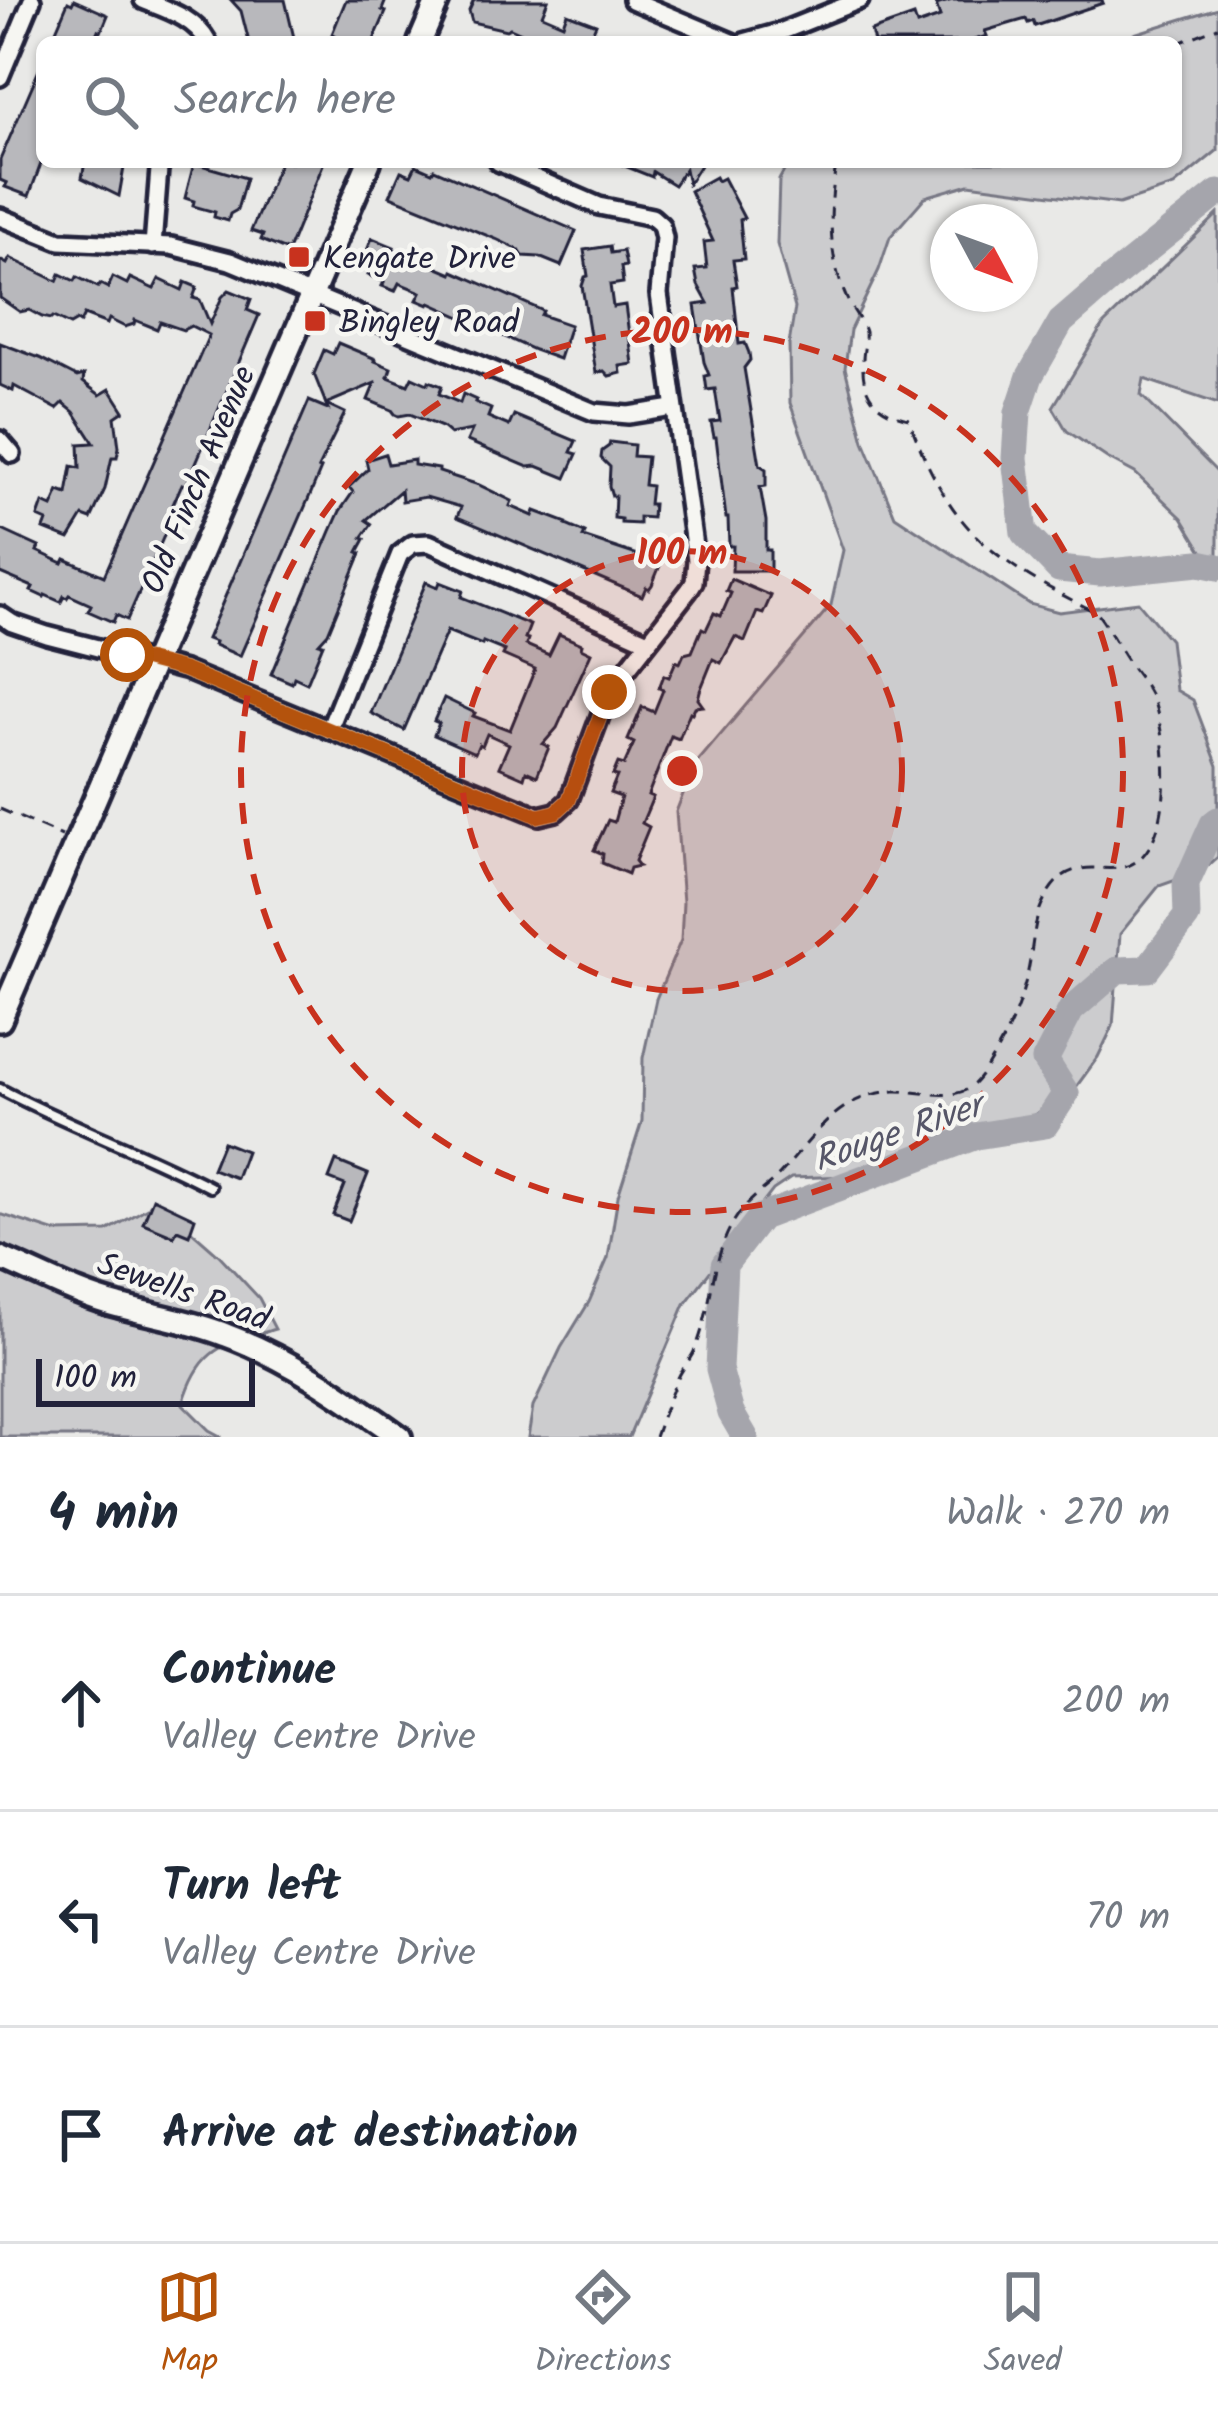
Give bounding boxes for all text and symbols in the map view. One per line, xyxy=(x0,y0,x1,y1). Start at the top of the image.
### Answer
search box xyxy=(36,36,1182,168)
text: Search here xyxy=(174,66,396,138)
icon: search xyxy=(78,69,144,135)
north arrow xyxy=(930,204,1038,312)
place label: Kengate Drive xyxy=(323,234,516,287)
marker: Kengate Drive xyxy=(286,244,312,270)
place label: Bingley Road xyxy=(339,298,520,351)
text: 200 m xyxy=(631,305,733,362)
marker: Bingley Road xyxy=(302,308,328,334)
street label: Old Finch Avenue xyxy=(128,358,272,603)
text: 100 m xyxy=(636,526,728,583)
route start xyxy=(100,628,154,682)
route end xyxy=(582,665,636,719)
centre of rings xyxy=(661,750,703,792)
water label: Rouge River xyxy=(806,1077,997,1190)
street label: Sewells Road xyxy=(90,1239,278,1348)
scale bar xyxy=(36,1353,255,1406)
text: 100 m xyxy=(54,1353,137,1406)
text: 4 min xyxy=(48,1475,179,1556)
text: Walk · 270 m xyxy=(946,1484,1170,1546)
text: Continue xyxy=(162,1636,336,1708)
icon: ahead xyxy=(48,1670,114,1736)
text: 200 m xyxy=(1062,1672,1170,1734)
text: Valley Centre Drive xyxy=(162,1708,476,1770)
text: Turn left xyxy=(162,1852,341,1924)
icon: left xyxy=(48,1886,114,1952)
text: 70 m xyxy=(1086,1888,1170,1950)
text: Valley Centre Drive xyxy=(162,1924,476,1986)
text: Arrive at destination xyxy=(162,2099,578,2171)
icon: arrive xyxy=(48,2102,114,2168)
tab: Map xyxy=(156,2264,222,2389)
tab: Directions xyxy=(534,2264,671,2389)
tab: Saved xyxy=(984,2264,1062,2389)

